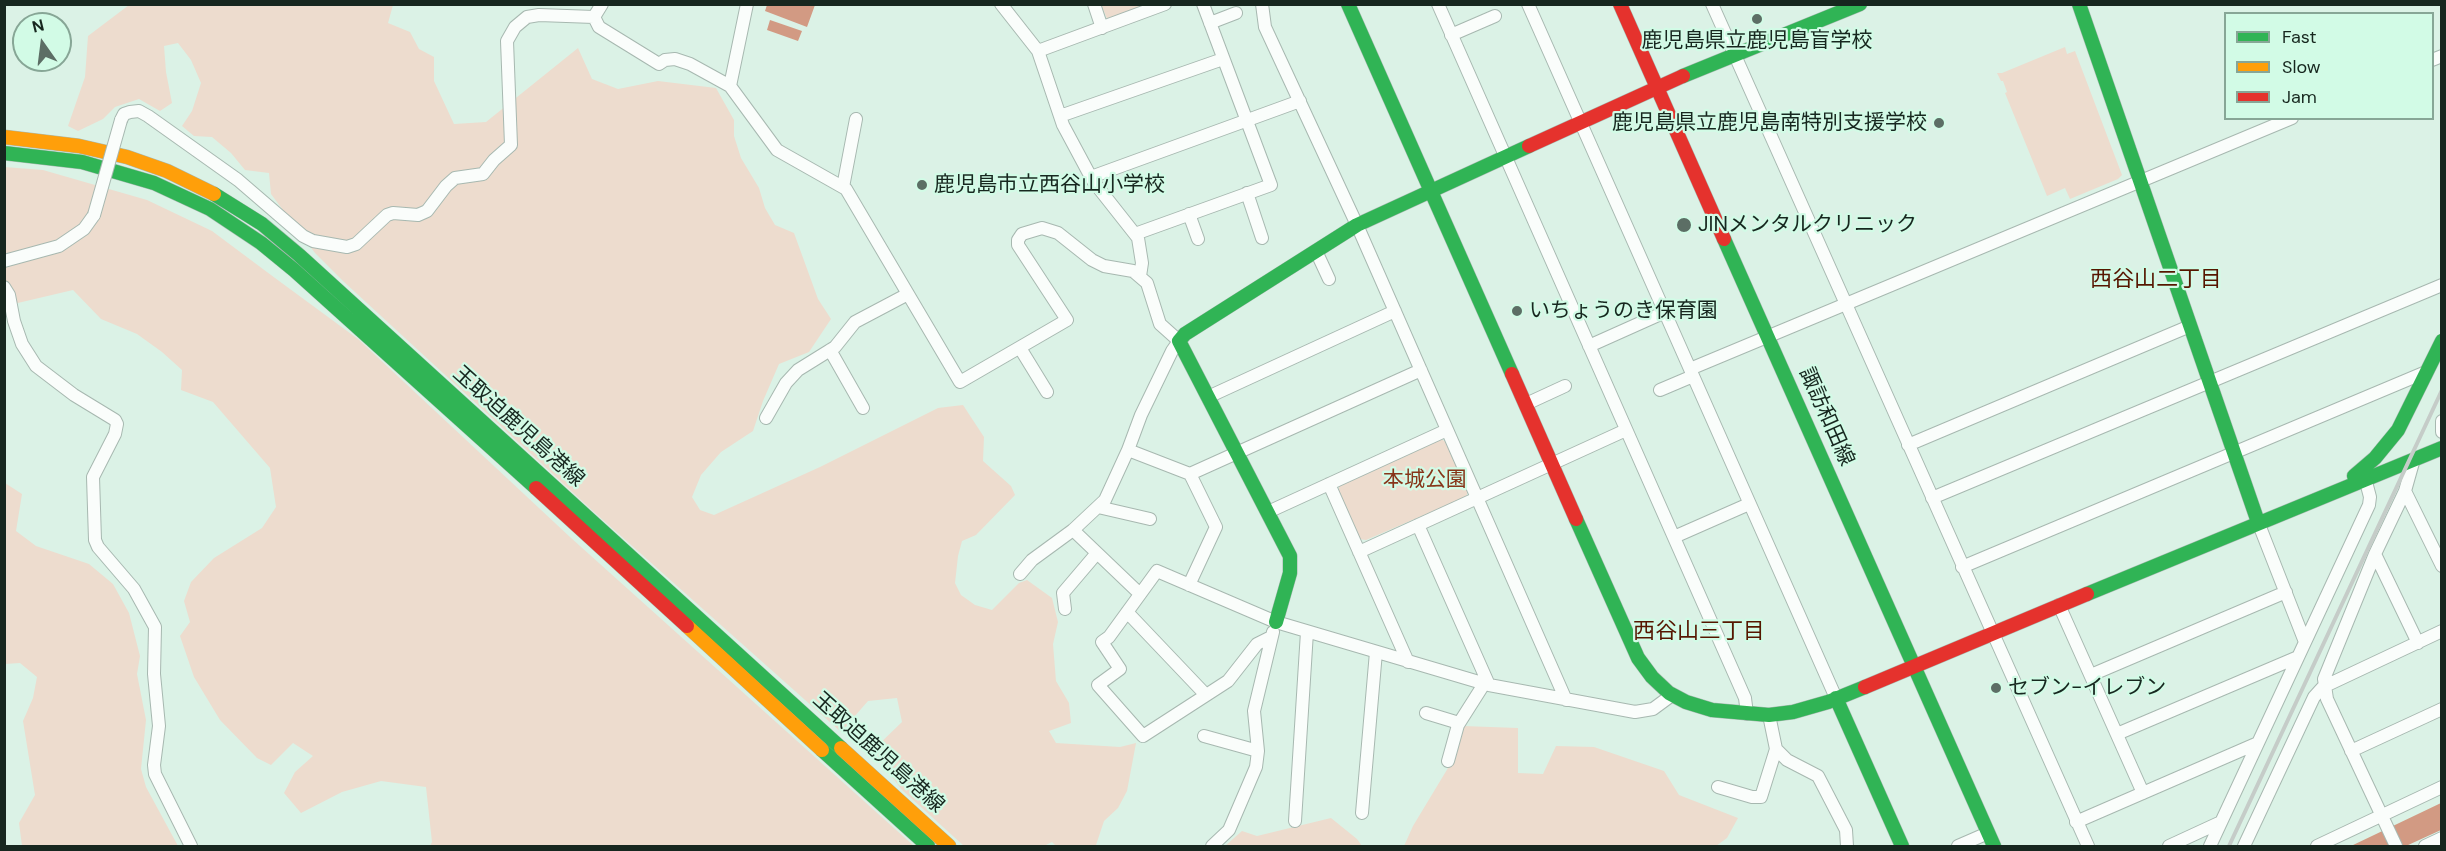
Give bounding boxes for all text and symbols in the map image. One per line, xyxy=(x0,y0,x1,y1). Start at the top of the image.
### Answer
north arrow xyxy=(12,12,72,72)
marker: 鹿児島県立鹿児島盲学校 xyxy=(1750,12,1764,26)
legend xyxy=(2224,12,2434,120)
text: N xyxy=(30,14,46,38)
text: Fast xyxy=(2282,25,2317,49)
place label: 鹿児島県立鹿児島盲学校 xyxy=(1642,28,1872,54)
text: Slow xyxy=(2282,55,2321,79)
text: Jam xyxy=(2282,85,2317,109)
place label: 鹿児島県立鹿児島南特別支援学校 xyxy=(1612,110,1927,136)
marker: 鹿児島県立鹿児島南特別支援学校 xyxy=(1932,116,1946,130)
place label: 鹿児島市立西谷山小学校 xyxy=(934,172,1165,198)
marker: 鹿児島市立西谷山小学校 xyxy=(915,178,929,192)
place label: JINメンタルクリニック xyxy=(1698,212,1917,238)
marker: JINメンタルクリニック xyxy=(1675,216,1693,234)
district label: 西谷山二丁目 xyxy=(2090,267,2222,293)
place label: いちょうのき保育園 xyxy=(1529,298,1718,324)
marker: いちょうのき保育園 xyxy=(1510,304,1524,318)
street label: 玉取迫鹿児島港線 xyxy=(447,361,589,493)
street label: 諏訪和田線 xyxy=(1793,364,1859,470)
park label: 本城公園 xyxy=(1383,467,1467,493)
district label: 西谷山三丁目 xyxy=(1633,619,1765,645)
place label: セブン-イレブン xyxy=(2008,675,2166,701)
marker: セブン-イレブン xyxy=(1989,681,2003,695)
street label: 玉取迫鹿児島港線 xyxy=(807,687,949,819)

